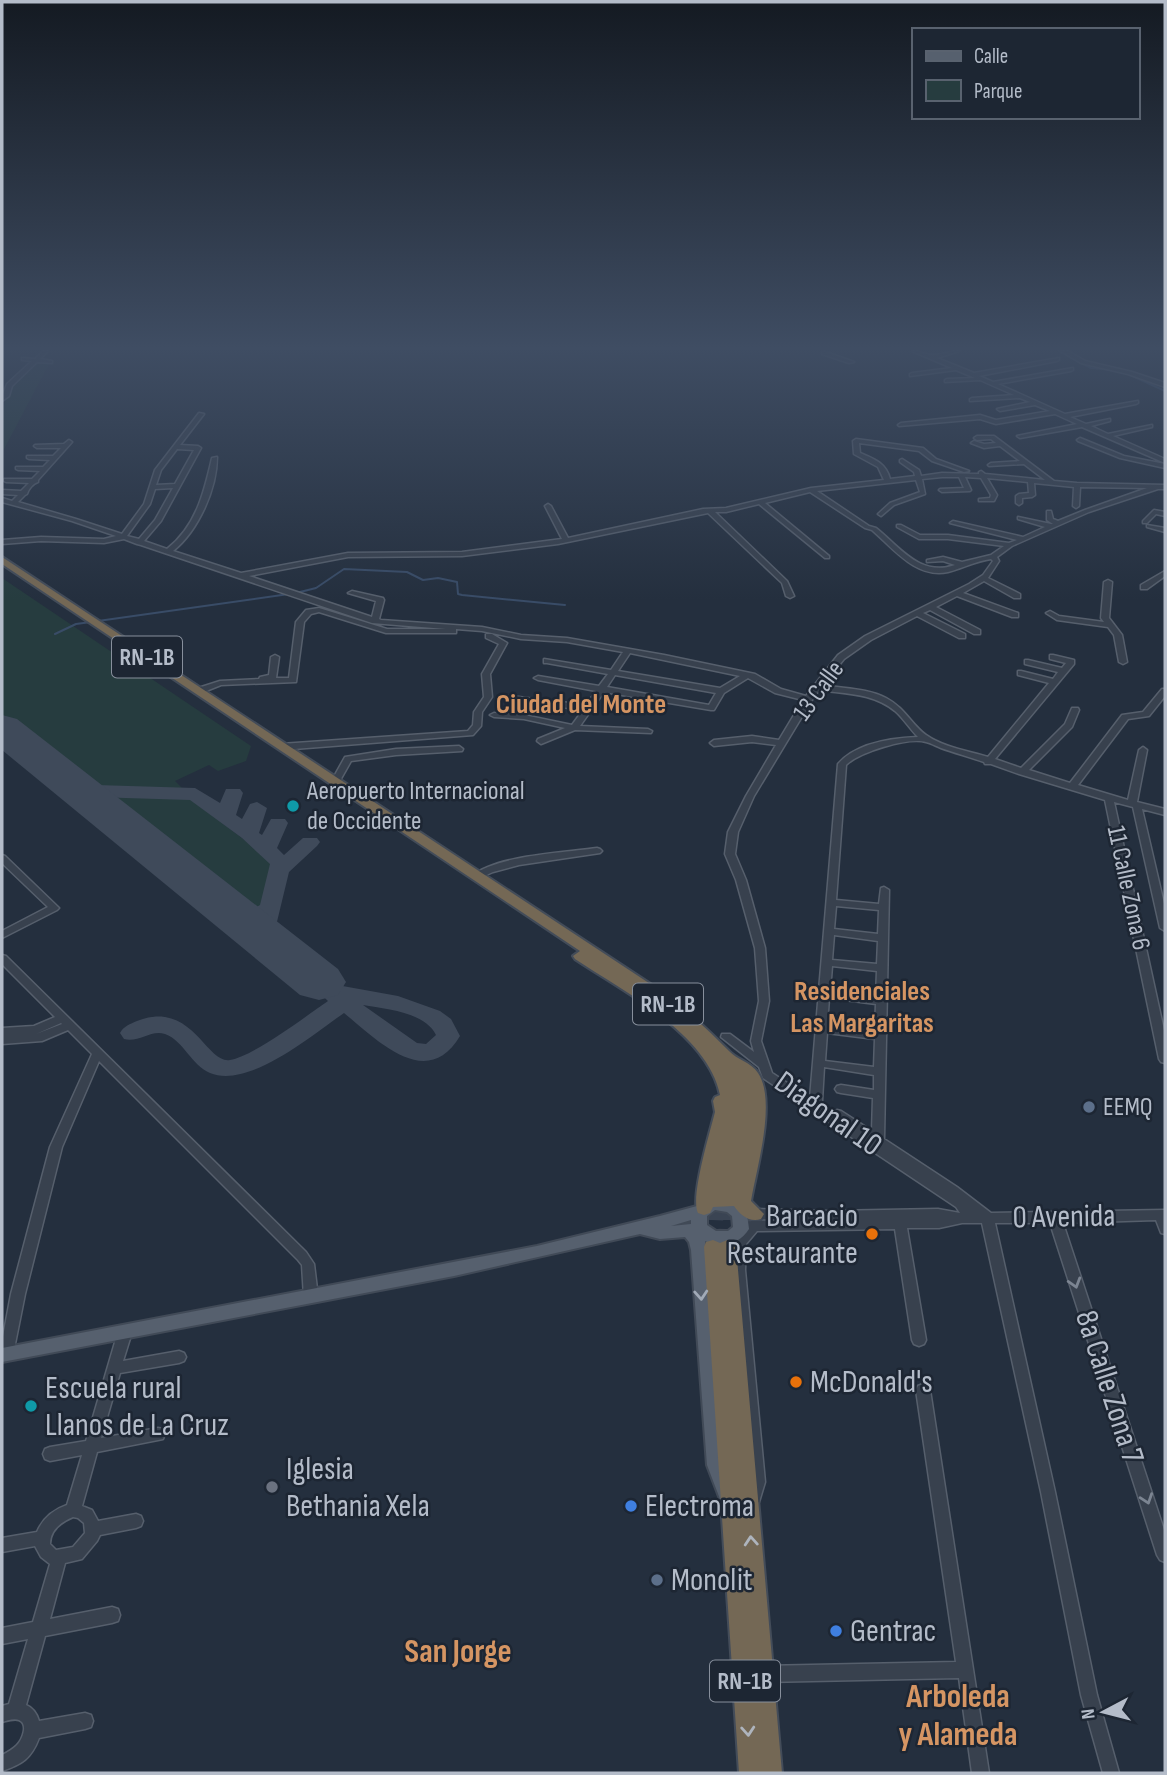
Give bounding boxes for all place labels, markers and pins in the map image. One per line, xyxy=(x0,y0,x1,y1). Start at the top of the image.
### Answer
place label: Aeropuerto Internacional de Occidente xyxy=(306,776,525,837)
marker: Aeropuerto Internacional de Occidente xyxy=(285,798,301,814)
place label: EEMQ xyxy=(1103,1092,1153,1123)
marker: EEMQ xyxy=(1081,1099,1097,1115)
place label: Barcacio Restaurante xyxy=(727,1197,858,1273)
marker: Barcacio Restaurante xyxy=(864,1226,880,1242)
place label: McDonald's xyxy=(810,1363,933,1402)
place label: Escuela rural Llanos de La Cruz xyxy=(45,1369,229,1445)
marker: McDonald's xyxy=(788,1374,804,1390)
marker: Escuela rural Llanos de La Cruz xyxy=(23,1398,39,1414)
place label: Iglesia Bethania Xela xyxy=(286,1450,430,1526)
marker: Iglesia Bethania Xela xyxy=(264,1479,280,1495)
place label: Electroma xyxy=(645,1487,754,1526)
marker: Electroma xyxy=(623,1498,639,1514)
place label: Monolit xyxy=(671,1561,753,1600)
marker: Monolit xyxy=(649,1572,665,1588)
place label: Gentrac xyxy=(850,1612,936,1651)
marker: Gentrac xyxy=(828,1623,844,1639)

